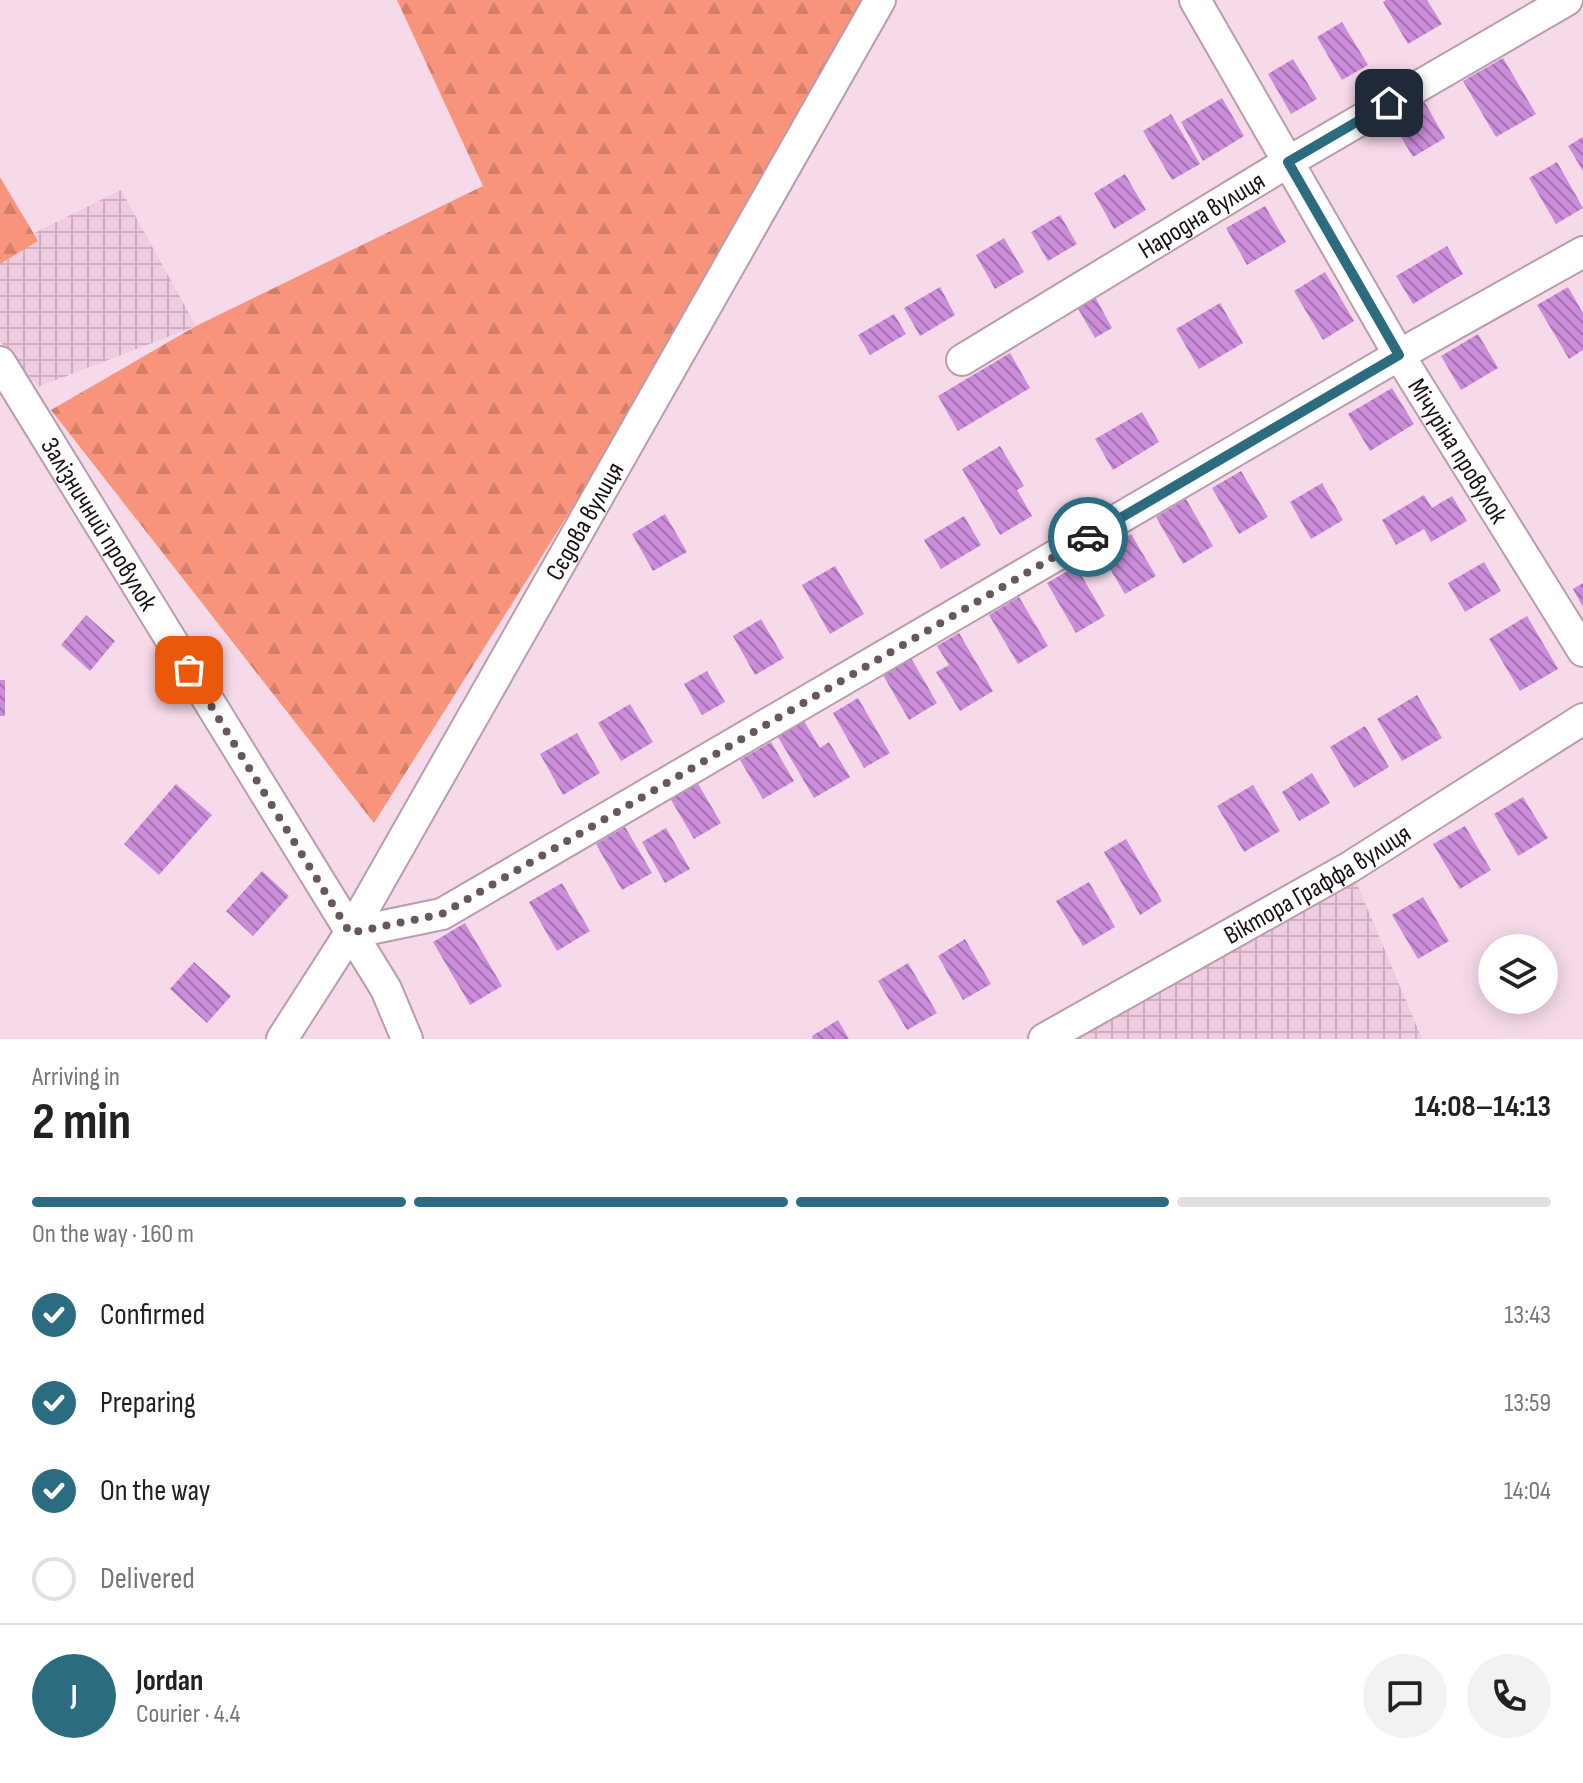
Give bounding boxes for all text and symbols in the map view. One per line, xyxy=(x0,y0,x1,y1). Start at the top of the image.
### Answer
pin xyxy=(1355,69,1423,137)
icon: home xyxy=(1367,81,1411,125)
street label: Народна вулиця xyxy=(1133,166,1271,266)
street label: Мічуріна провулок xyxy=(1401,373,1514,530)
street label: Залізничний провулок xyxy=(33,433,163,617)
street label: Сєдова вулиця xyxy=(540,457,631,586)
courier xyxy=(1048,497,1128,577)
icon: car xyxy=(1066,515,1110,559)
pin xyxy=(155,636,223,704)
icon: bag xyxy=(167,648,211,692)
street label: Віктора Граффа вулиця xyxy=(1219,818,1417,952)
map controls xyxy=(1478,934,1558,1014)
button: layers xyxy=(1478,934,1558,1014)
text: Arriving in xyxy=(32,1062,120,1093)
text: 14:08–14:13 xyxy=(1415,1089,1551,1125)
text: 2 min xyxy=(32,1091,131,1154)
text: On the way · 160 m xyxy=(32,1219,194,1250)
icon: check xyxy=(32,1293,76,1337)
text: Confirmed xyxy=(100,1297,205,1333)
text: 13:43 xyxy=(1504,1300,1551,1331)
icon: check xyxy=(32,1381,76,1425)
text: Preparing xyxy=(100,1385,196,1421)
text: 13:59 xyxy=(1504,1388,1551,1419)
icon: check xyxy=(32,1469,76,1513)
text: On the way xyxy=(100,1473,210,1509)
text: 14:04 xyxy=(1504,1476,1551,1507)
text: Delivered xyxy=(100,1561,195,1597)
button: chat xyxy=(1363,1654,1447,1738)
button: phone xyxy=(1467,1654,1551,1738)
text: Jordan xyxy=(136,1663,203,1699)
text: J xyxy=(71,1678,77,1714)
text: Courier · 4.4 xyxy=(136,1699,240,1730)

